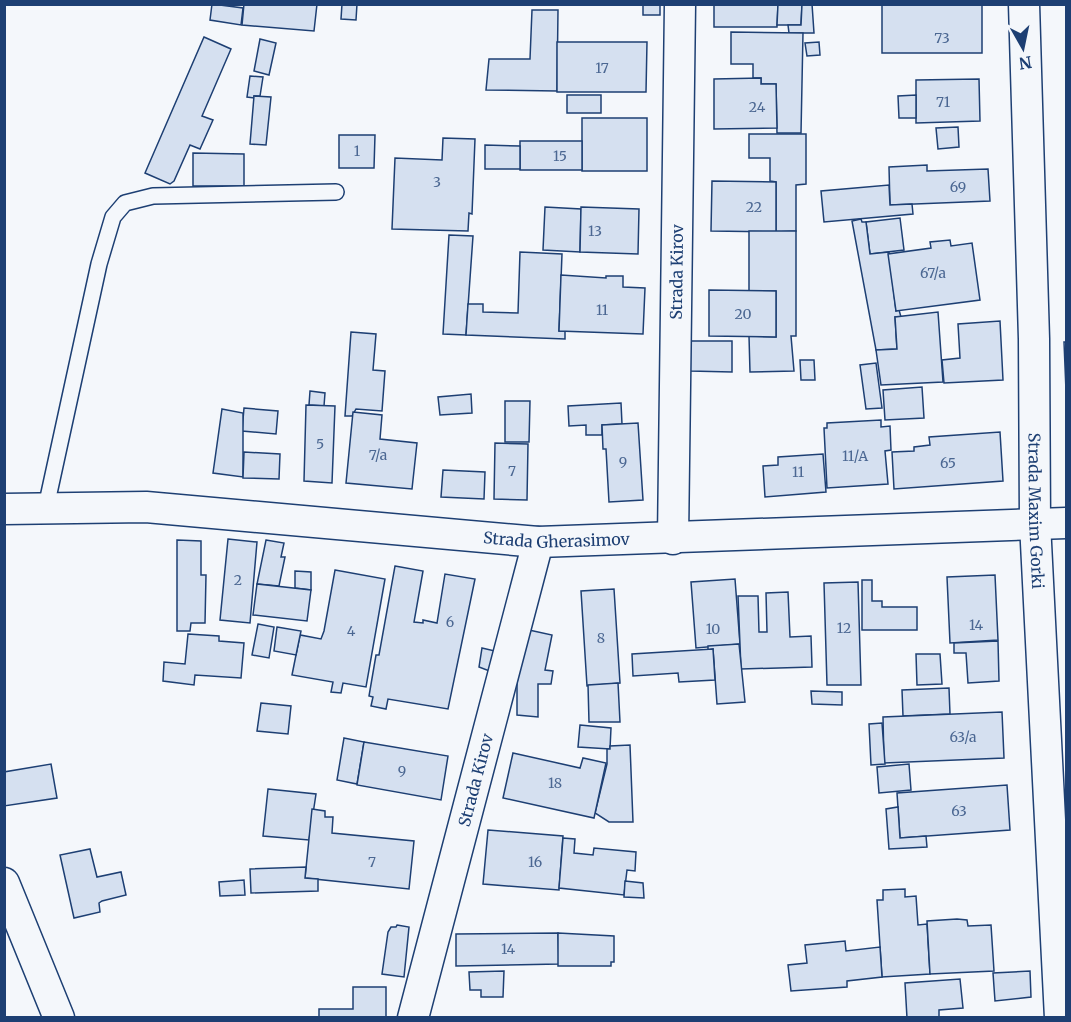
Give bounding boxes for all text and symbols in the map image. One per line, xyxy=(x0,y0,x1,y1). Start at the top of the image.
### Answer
north arrow xyxy=(993,18,1053,78)
house number: 73 xyxy=(934,29,950,47)
text: N xyxy=(1017,52,1033,74)
house number: 17 xyxy=(595,59,609,77)
house number: 71 xyxy=(936,93,950,111)
house number: 24 xyxy=(749,98,766,116)
house number: 1 xyxy=(354,142,360,160)
house number: 15 xyxy=(553,147,567,165)
house number: 3 xyxy=(433,173,441,191)
house number: 69 xyxy=(950,178,966,196)
house number: 22 xyxy=(746,198,762,216)
house number: 13 xyxy=(588,222,602,240)
street label: Strada Kirov xyxy=(666,223,687,320)
house number: 67/a xyxy=(920,264,947,282)
house number: 11 xyxy=(596,301,608,319)
house number: 20 xyxy=(734,305,752,323)
street label: Strada Maxim Gorki xyxy=(1025,433,1048,589)
house number: 5 xyxy=(316,435,324,453)
house number: 7/a xyxy=(369,446,388,464)
house number: 11/A xyxy=(842,447,868,465)
house number: 9 xyxy=(619,453,627,471)
house number: 65 xyxy=(940,454,956,472)
house number: 7 xyxy=(508,462,516,480)
house number: 11 xyxy=(792,463,804,481)
street label: Strada Gherasimov xyxy=(482,527,631,552)
house number: 2 xyxy=(234,571,242,589)
house number: 6 xyxy=(446,613,454,631)
house number: 14 xyxy=(969,616,983,634)
house number: 12 xyxy=(837,619,851,637)
house number: 10 xyxy=(706,620,720,638)
house number: 4 xyxy=(347,622,356,640)
house number: 8 xyxy=(597,629,605,647)
house number: 63/a xyxy=(949,728,977,746)
street label: Strada Kirov xyxy=(454,731,497,829)
house number: 9 xyxy=(398,762,406,780)
house number: 18 xyxy=(548,774,562,792)
house number: 63 xyxy=(951,802,967,820)
house number: 7 xyxy=(368,853,376,871)
house number: 16 xyxy=(528,853,542,871)
house number: 14 xyxy=(501,940,515,958)

